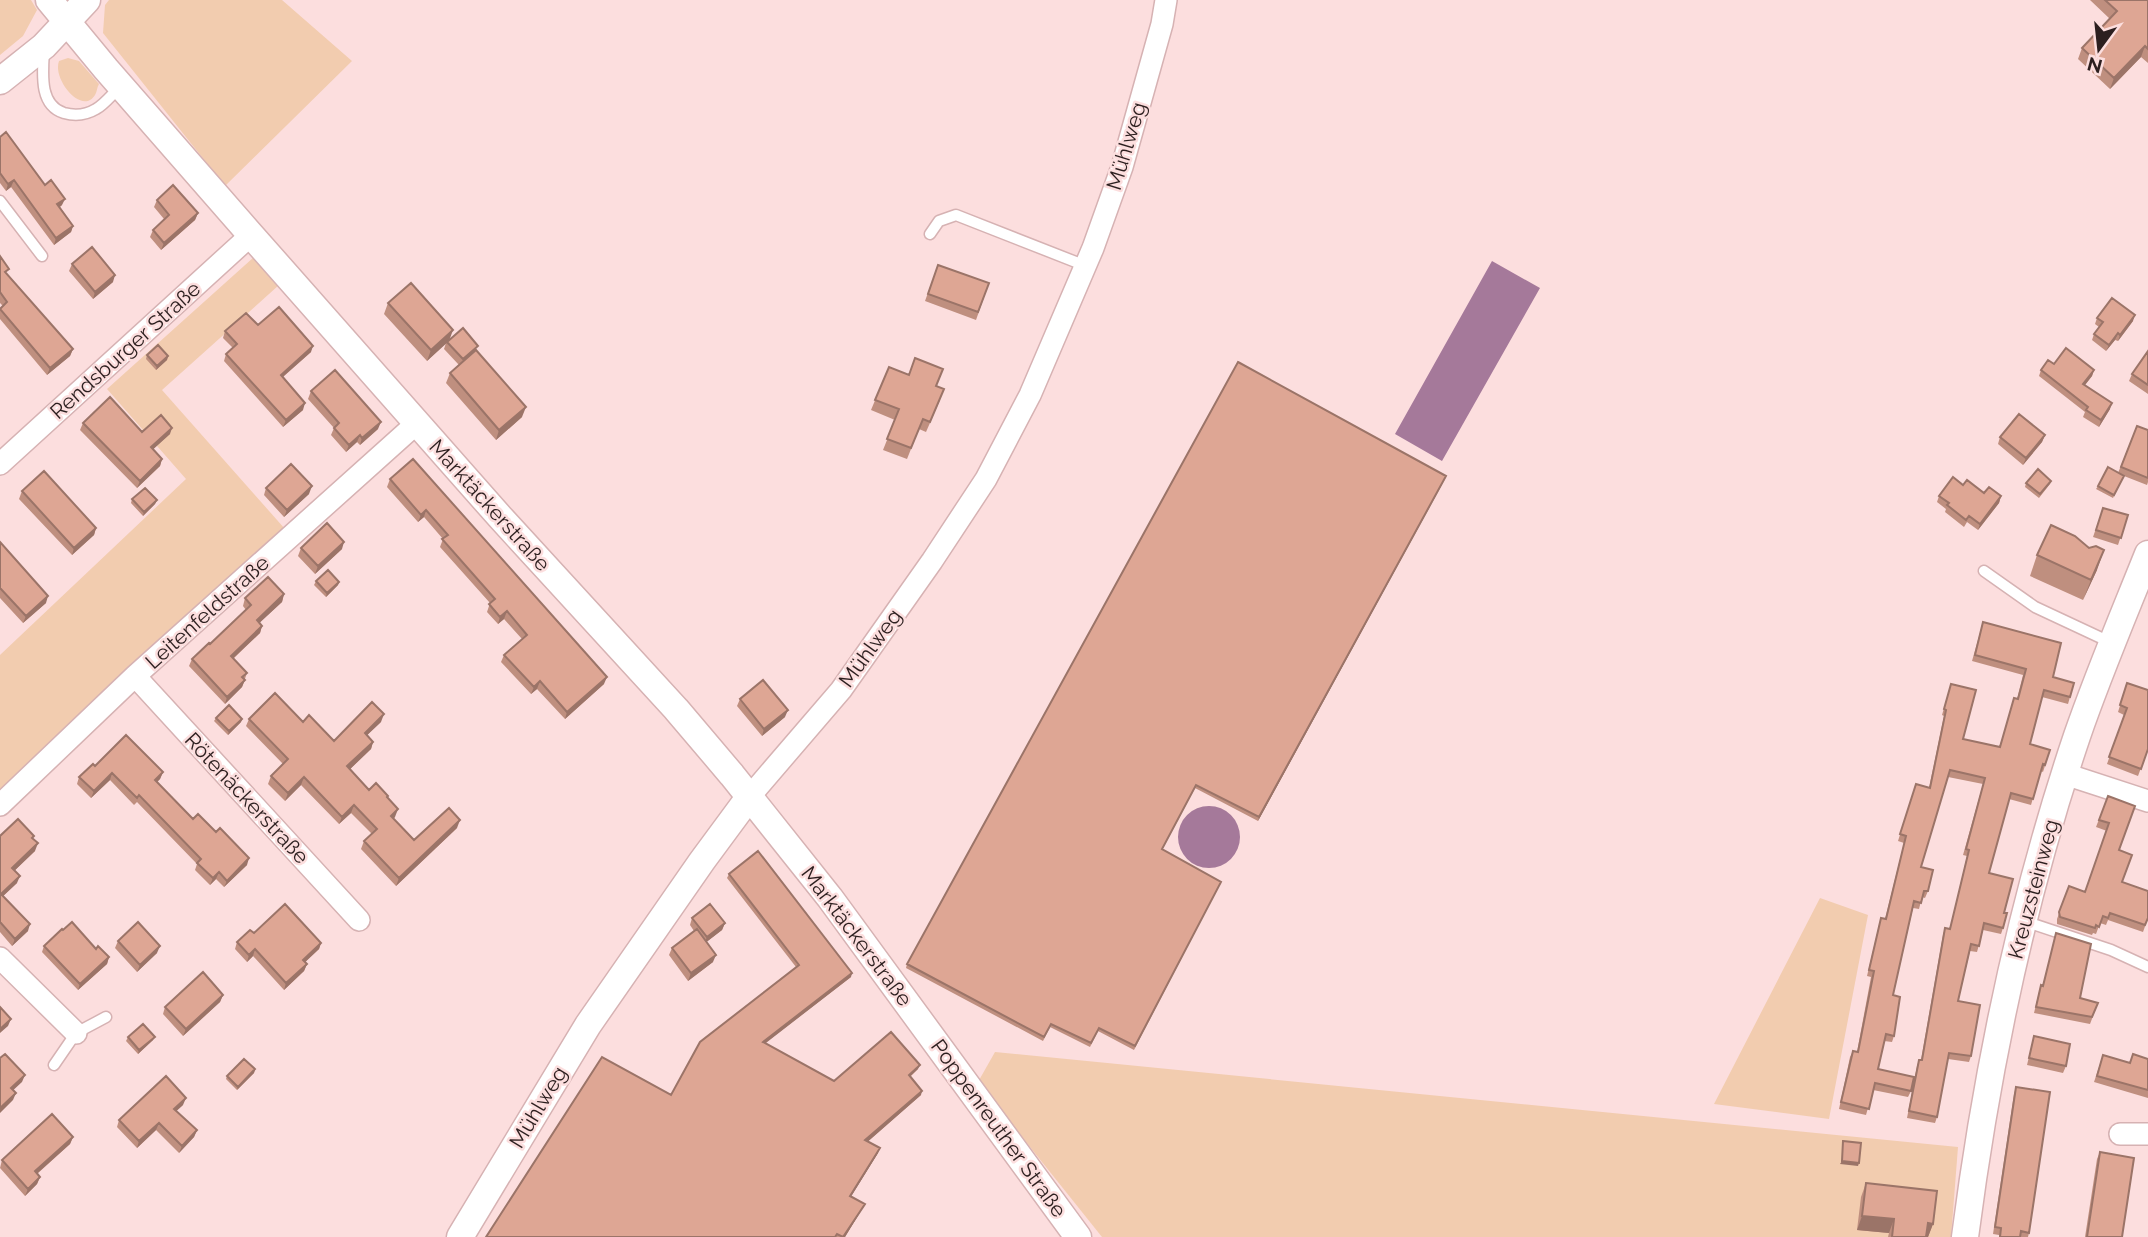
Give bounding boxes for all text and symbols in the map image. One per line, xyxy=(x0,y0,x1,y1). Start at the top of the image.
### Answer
north arrow xyxy=(2064,14,2134,84)
text: N xyxy=(2085,53,2104,78)
street label: Mühlweg xyxy=(1101,99,1151,193)
street label: Rendsburger Straße xyxy=(45,276,205,424)
street label: Marktäckerstraße xyxy=(424,434,556,576)
street label: Leitenfeldstraße xyxy=(140,550,274,674)
street label: Mühlweg xyxy=(833,604,907,692)
street label: Rötenäckerstraße xyxy=(180,727,314,869)
street label: Kreuzsteinweg xyxy=(2002,816,2064,962)
street label: Marktäckerstraße xyxy=(796,861,918,1011)
street label: Poppenreuther Straße xyxy=(926,1034,1072,1222)
street label: Mühlweg xyxy=(504,1062,572,1152)

